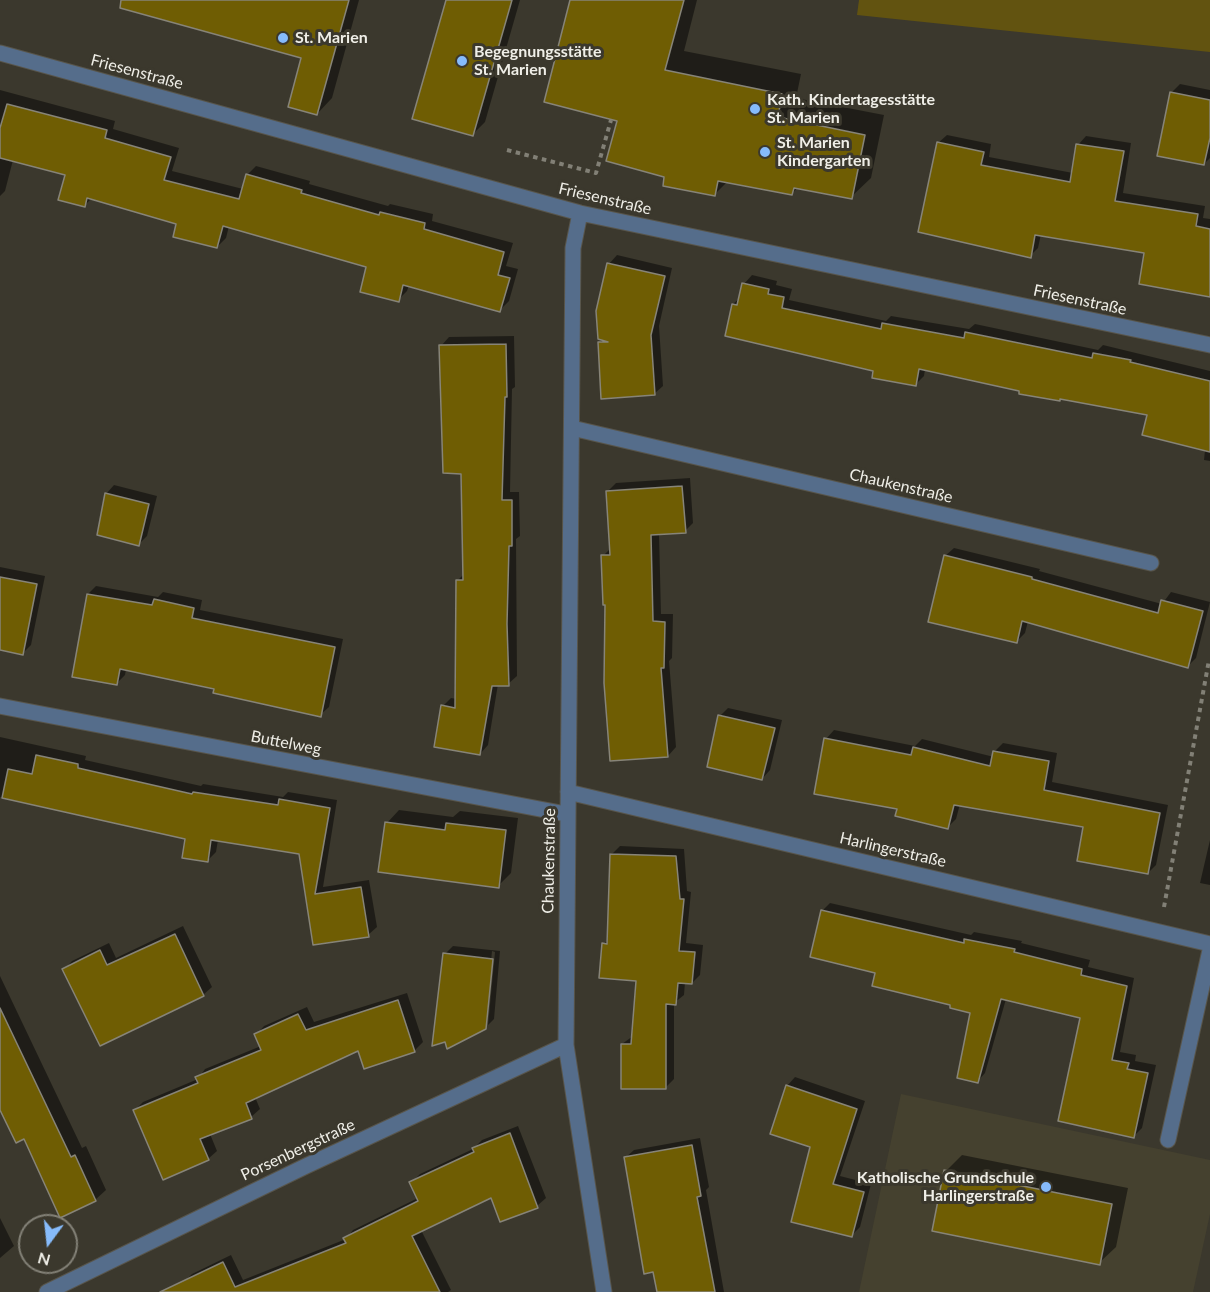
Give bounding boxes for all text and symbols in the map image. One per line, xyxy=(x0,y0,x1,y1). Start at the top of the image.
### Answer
place label: St. Marien xyxy=(295,28,368,48)
marker: St. Marien xyxy=(276,31,290,45)
place label: Begegnungsstätte St. Marien xyxy=(474,42,602,80)
street label: Friesenstraße xyxy=(89,50,185,94)
marker: Begegnungsstätte St. Marien xyxy=(455,54,469,68)
place label: Kath. Kindertagesstätte St. Marien xyxy=(767,90,935,128)
marker: Kath. Kindertagesstätte St. Marien xyxy=(748,102,762,116)
place label: St. Marien Kindergarten xyxy=(777,133,871,171)
marker: St. Marien Kindergarten xyxy=(758,145,772,159)
street label: Friesenstraße xyxy=(557,179,653,219)
street label: Friesenstraße xyxy=(1032,281,1128,319)
street label: Chaukenstraße xyxy=(847,465,955,507)
street label: Buttelweg xyxy=(249,727,323,759)
street label: Chaukenstraße xyxy=(538,808,560,914)
street label: Harlingerstraße xyxy=(838,828,948,872)
street label: Porsenbergstraße xyxy=(238,1115,358,1185)
place label: Katholische Grundschule Harlingerstraße xyxy=(857,1168,1034,1206)
marker: Katholische Grundschule Harlingerstraße xyxy=(1039,1180,1053,1194)
north arrow xyxy=(18,1214,78,1274)
text: N xyxy=(35,1249,52,1271)

